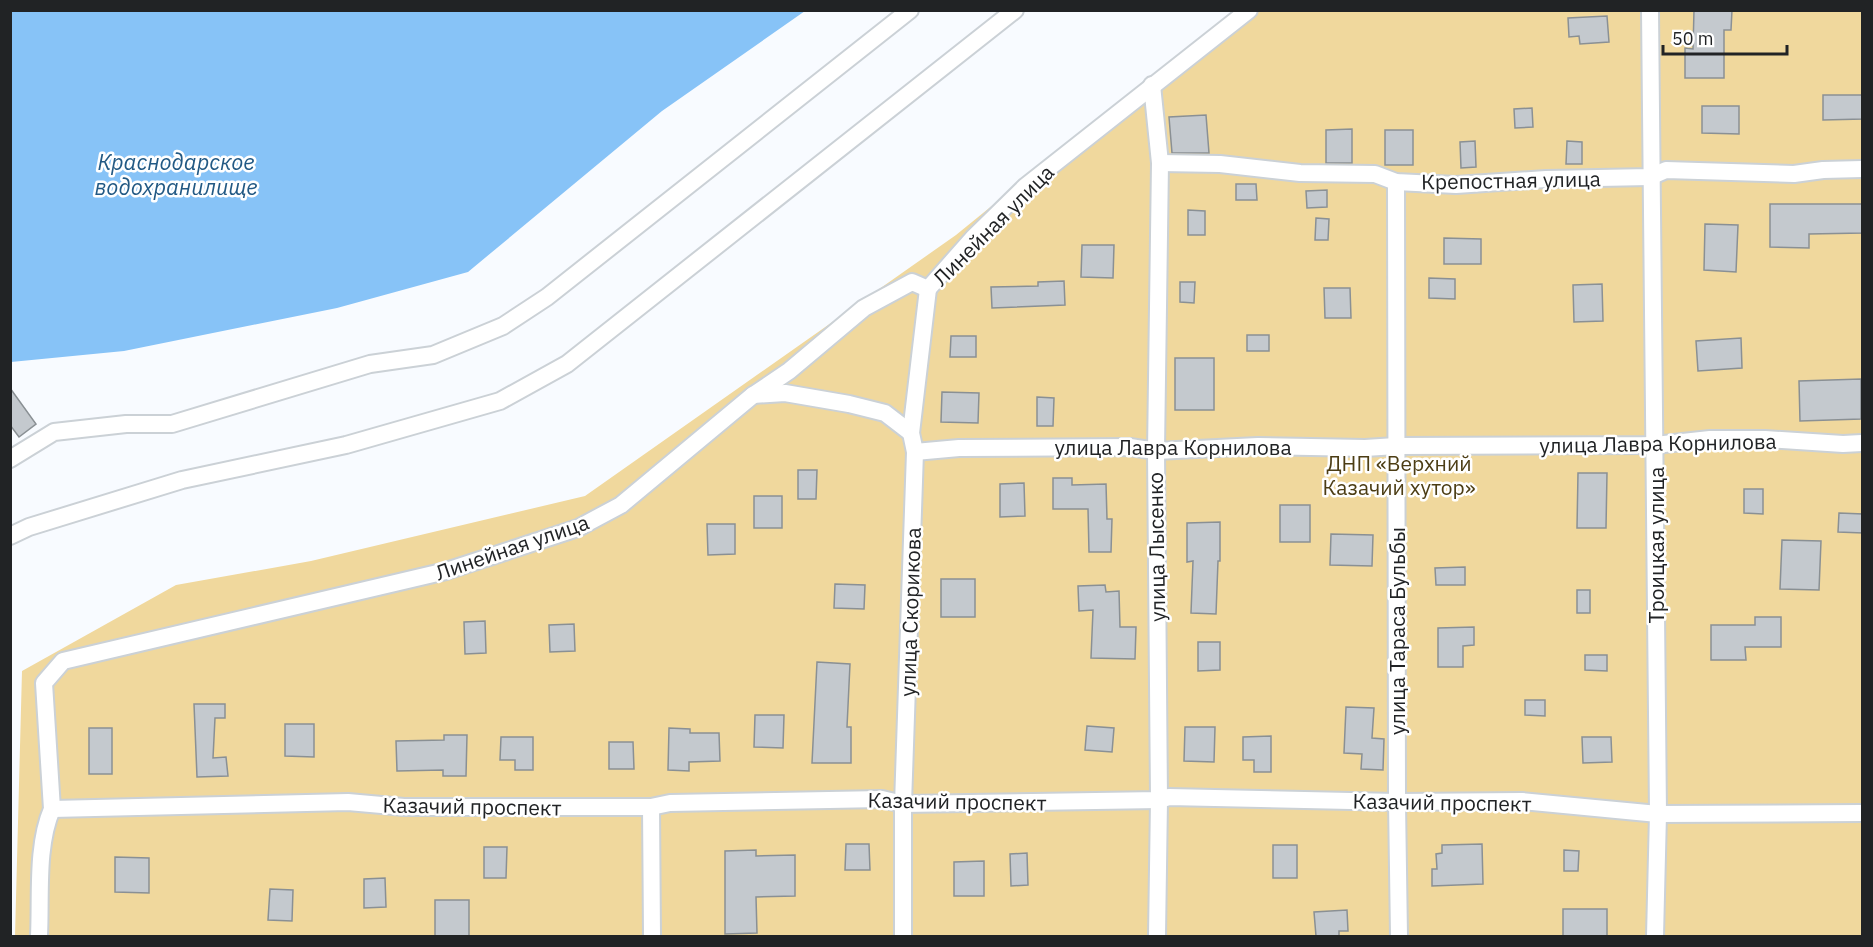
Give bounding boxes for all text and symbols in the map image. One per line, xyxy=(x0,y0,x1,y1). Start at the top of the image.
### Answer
scale bar xyxy=(1663,18,1788,56)
text: 50 m xyxy=(1672,27,1714,50)
water label: Краснодарское водохранилище xyxy=(95,147,257,201)
street label: Линейная улица xyxy=(926,158,1060,292)
street label: Крепостная улица xyxy=(1421,164,1601,196)
street label: улица Лавра Корнилова xyxy=(1539,427,1777,459)
street label: улица Лавра Корнилова xyxy=(1054,433,1292,461)
park label: ДНП «Верхний Казачий хутор» xyxy=(1323,449,1476,501)
street label: Троицкая улица xyxy=(1642,467,1670,623)
street label: улица Лысенко xyxy=(1141,472,1171,622)
street label: Линейная улица xyxy=(431,508,593,586)
street label: улица Скорикова xyxy=(893,527,927,697)
street label: улица Тараса Бульбы xyxy=(1383,527,1411,735)
street label: Казачий проспект xyxy=(867,785,1047,817)
street label: Казачий проспект xyxy=(1352,786,1532,818)
street label: Казачий проспект xyxy=(382,790,562,822)

